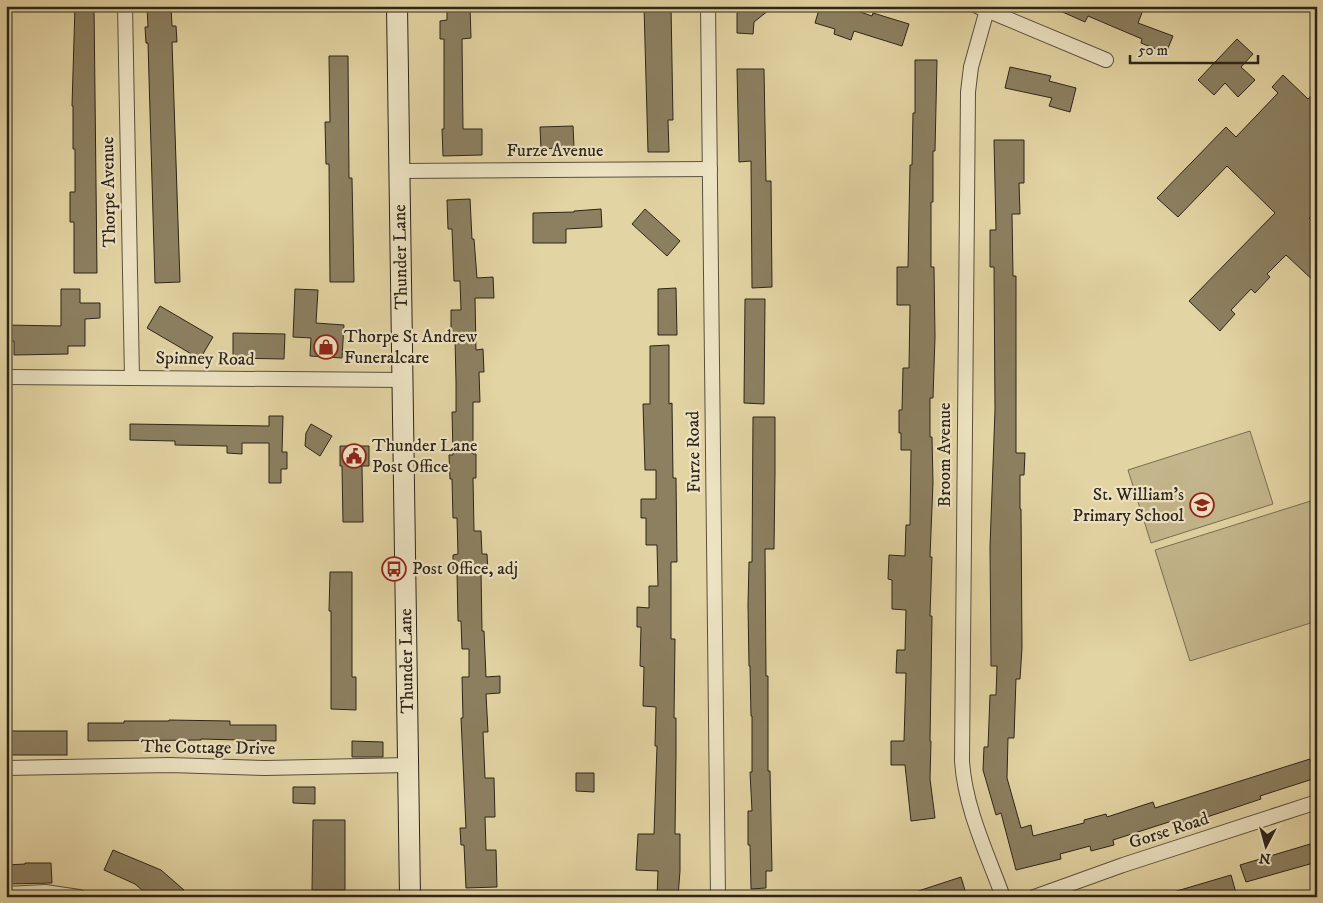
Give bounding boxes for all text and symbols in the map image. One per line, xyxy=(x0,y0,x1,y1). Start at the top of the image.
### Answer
scale bar xyxy=(1130,32,1258,64)
text: 50 m xyxy=(1138,41,1168,60)
street label: Thorpe Avenue xyxy=(97,136,121,248)
street label: Furze Avenue xyxy=(507,140,603,162)
street label: Thunder Lane xyxy=(389,204,413,310)
place label: Thorpe St Andrew Funeralcare xyxy=(344,326,478,369)
shop icon: Thorpe St Andrew Funeralcare xyxy=(313,334,339,360)
street label: Spinney Road xyxy=(155,347,255,371)
street label: Broom Avenue xyxy=(934,403,956,507)
street label: Furze Road xyxy=(682,411,706,493)
place label: Thunder Lane Post Office xyxy=(372,435,477,478)
public building icon: Thunder Lane Post Office xyxy=(341,443,367,469)
place label: St. William's Primary School xyxy=(1073,484,1185,527)
school or university icon: St. William's Primary School xyxy=(1189,492,1215,518)
bus stop icon: Post Office, adj xyxy=(381,556,407,582)
place label: Post Office, adj xyxy=(412,558,518,580)
street label: Thunder Lane xyxy=(395,608,419,714)
street label: The Cottage Drive xyxy=(141,736,275,760)
street label: Gorse Road xyxy=(1126,808,1212,854)
north arrow xyxy=(1240,820,1290,870)
text: N xyxy=(1258,848,1271,867)

